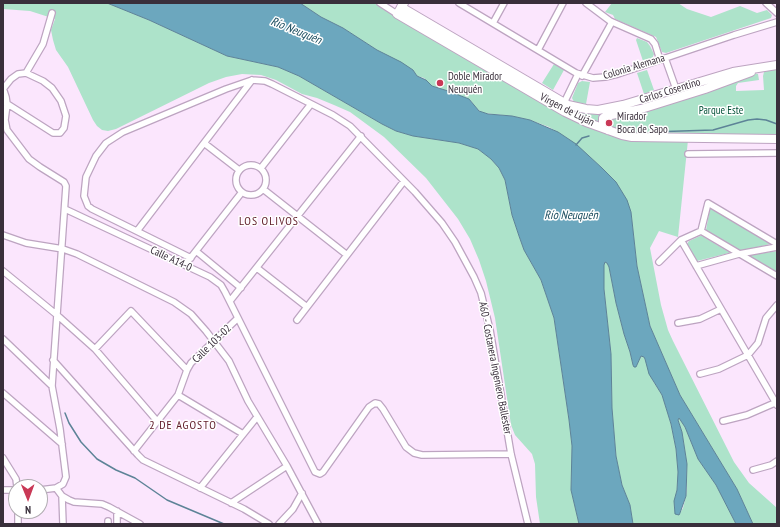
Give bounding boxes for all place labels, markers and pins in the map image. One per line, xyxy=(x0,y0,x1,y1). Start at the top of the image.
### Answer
place label: Doble Mirador Neuquén xyxy=(448,70,502,96)
marker: Doble Mirador Neuquén xyxy=(435,78,445,88)
place label: Mirador Boca de Sapo xyxy=(617,110,668,136)
marker: Mirador Boca de Sapo xyxy=(604,118,614,128)

